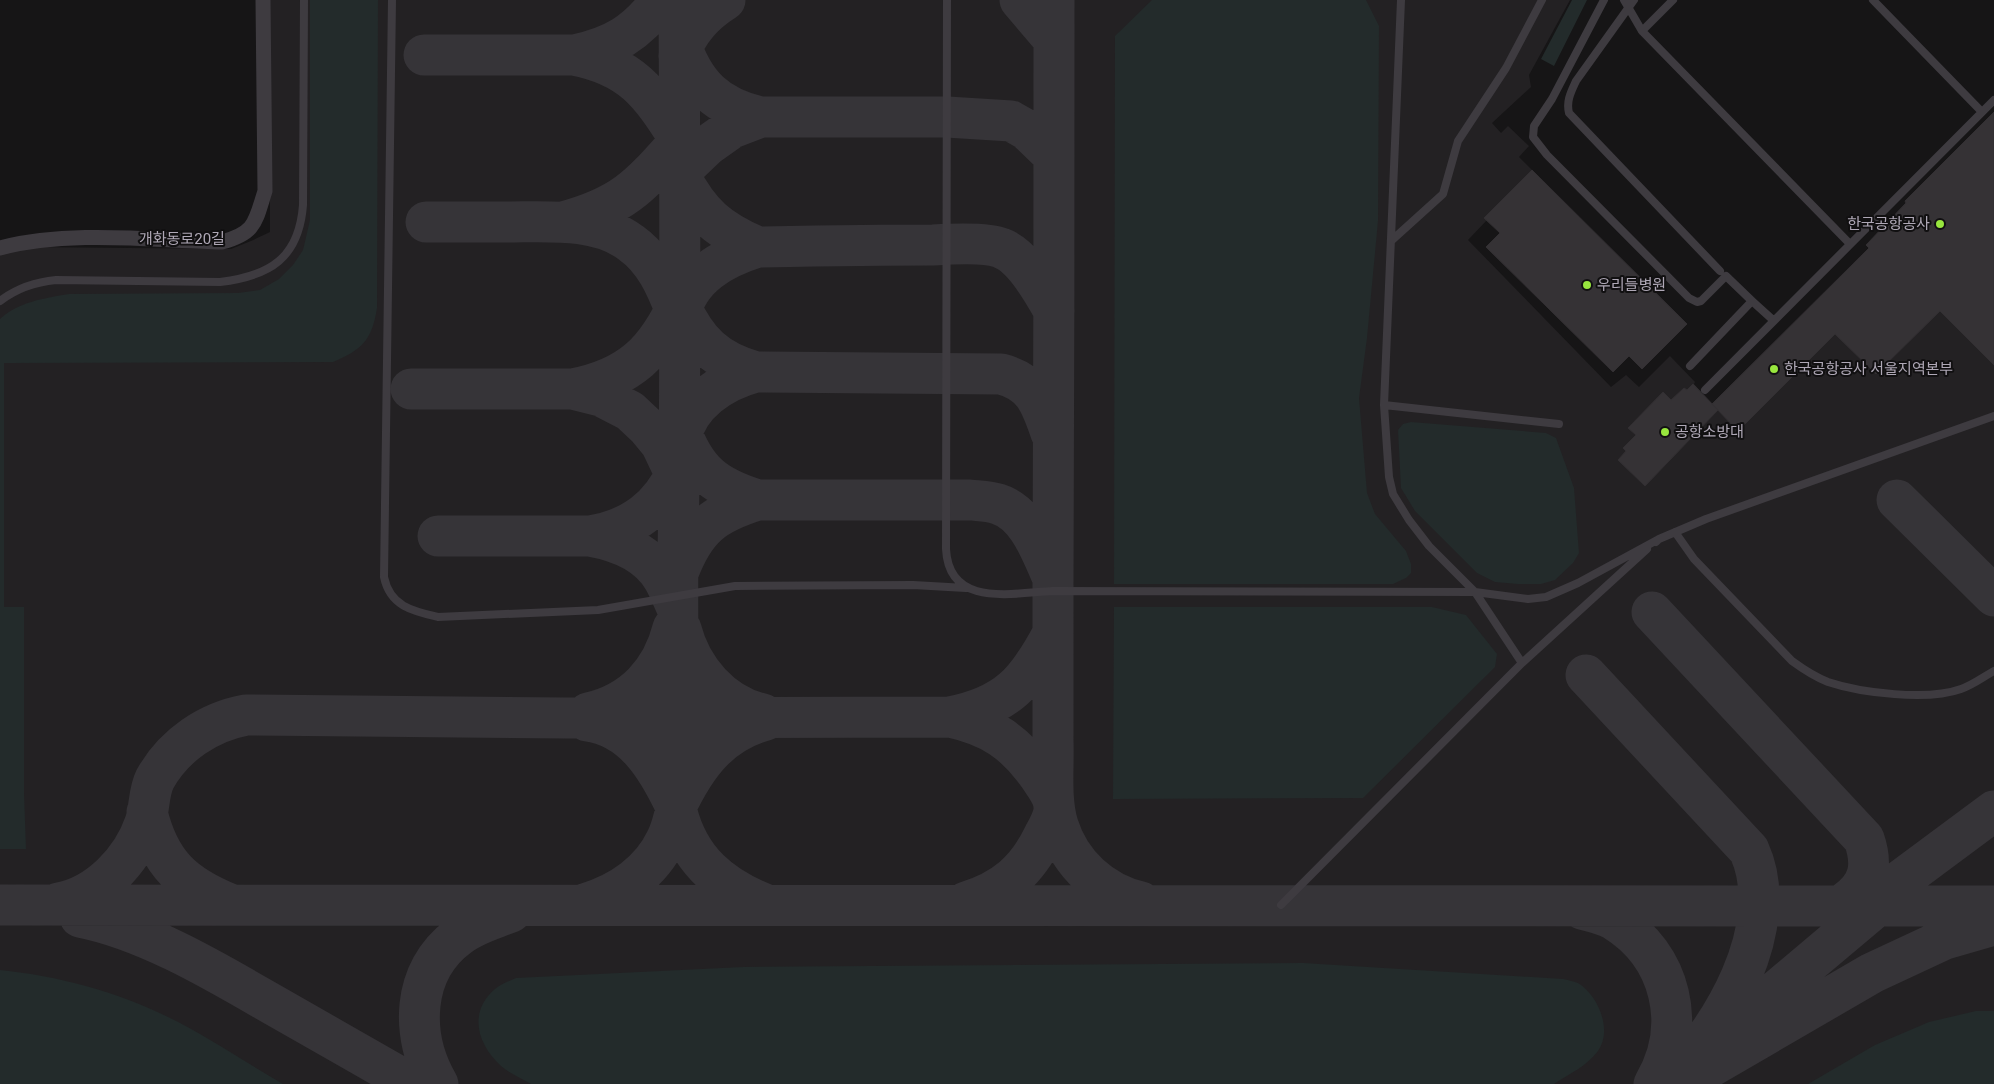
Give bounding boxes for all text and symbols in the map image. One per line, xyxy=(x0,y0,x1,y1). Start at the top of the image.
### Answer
place label: 한국공항공사 xyxy=(1847,215,1930,233)
marker: 한국공항공사 xyxy=(1934,218,1946,230)
street label: 개화동로20길 xyxy=(139,230,225,248)
place label: 우리들병원 xyxy=(1597,276,1666,294)
marker: 우리들병원 xyxy=(1581,279,1593,291)
place label: 한국공항공사 서울지역본부 xyxy=(1784,360,1953,378)
marker: 한국공항공사 서울지역본부 xyxy=(1768,363,1780,375)
place label: 공항소방대 xyxy=(1675,423,1744,441)
marker: 공항소방대 xyxy=(1659,426,1671,438)

